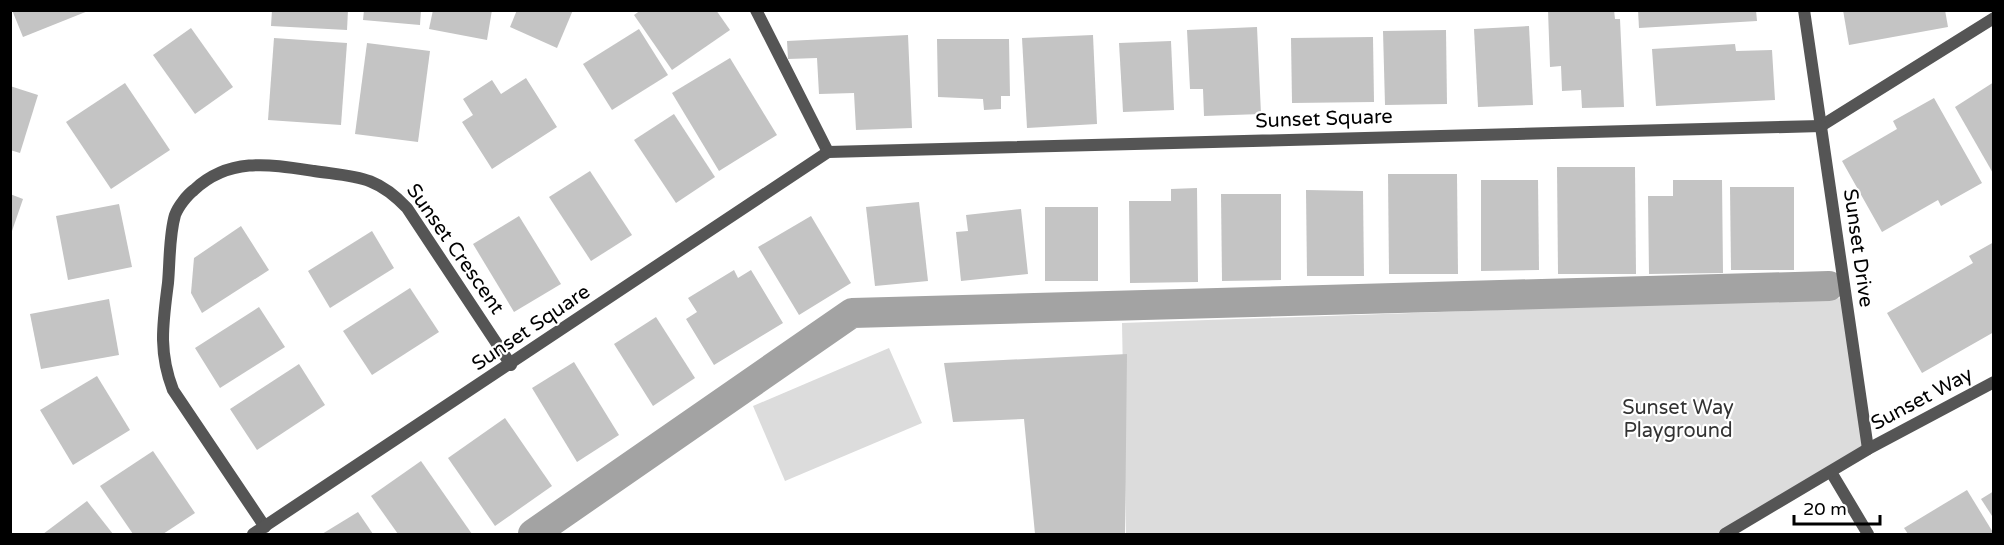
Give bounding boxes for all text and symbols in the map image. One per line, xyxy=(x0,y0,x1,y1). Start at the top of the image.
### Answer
street label: Sunset Square xyxy=(1255,105,1393,133)
street label: Sunset Crescent xyxy=(401,179,509,319)
street label: Sunset Drive xyxy=(1838,187,1878,309)
street label: Sunset Square xyxy=(467,280,595,376)
street label: Sunset Way xyxy=(1867,362,1977,436)
park label: Sunset Way Playground xyxy=(1622,396,1734,443)
scale bar xyxy=(1794,488,1880,526)
text: 20 m xyxy=(1803,498,1847,520)

